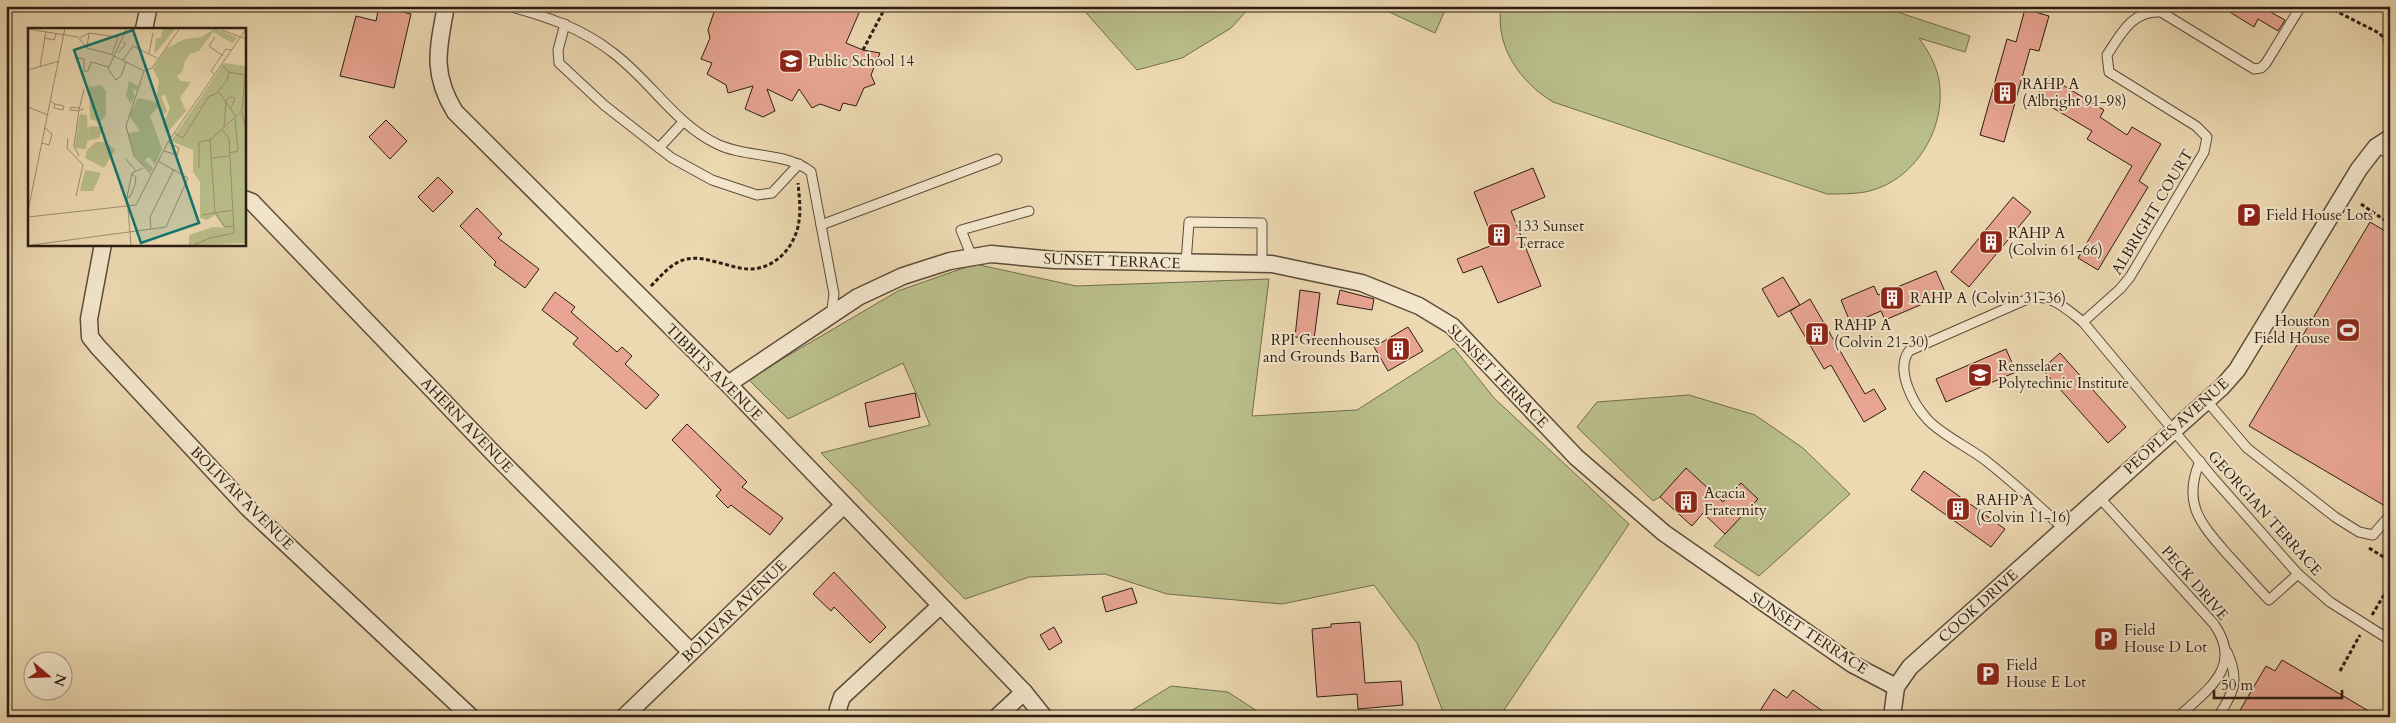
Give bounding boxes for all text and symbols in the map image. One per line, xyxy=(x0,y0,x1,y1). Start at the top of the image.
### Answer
inset map xyxy=(28,28,245,245)
school or university icon: Public School 14 xyxy=(778,48,804,74)
place label: Public School 14 xyxy=(808,51,914,71)
place label: RAHP A (Albright 91-98) xyxy=(2022,74,2127,111)
building icon: RAHP A (Albright 91-98) xyxy=(1992,80,2018,106)
street label: ALBRIGHT COURT xyxy=(2107,146,2197,278)
parking icon: Field House Lots xyxy=(2236,202,2262,228)
place label: Field House Lots xyxy=(2266,205,2373,225)
place label: 133 Sunset Terrace xyxy=(1516,216,1584,253)
building icon: 133 Sunset Terrace xyxy=(1486,222,1512,248)
place label: RAHP A (Colvin 61-66) xyxy=(2008,223,2103,260)
building icon: RAHP A (Colvin 61-66) xyxy=(1978,229,2004,255)
street label: SUNSET TERRACE xyxy=(1043,249,1181,273)
building icon: RAHP A (Colvin 31-36) xyxy=(1879,285,1905,311)
place label: RAHP A (Colvin 31-36) xyxy=(1910,288,2066,308)
place label: Houston Field House xyxy=(2254,311,2330,348)
place label: RAHP A (Colvin 21-30) xyxy=(1834,315,1929,352)
sports icon: Houston Field House xyxy=(2335,317,2361,343)
street label: TIBBITS AVENUE xyxy=(661,319,767,425)
street label: SUNSET TERRACE xyxy=(1443,320,1553,432)
building icon: RAHP A (Colvin 21-30) xyxy=(1804,321,1830,347)
place label: RPI Greenhouses and Grounds Barn xyxy=(1263,330,1380,367)
building icon: RPI Greenhouses and Grounds Barn xyxy=(1385,336,1411,362)
place label: Rensselaer Polytechnic Institute xyxy=(1998,356,2129,393)
school or university icon: Rensselaer Polytechnic Institute xyxy=(1967,362,1993,388)
street label: AHERN AVENUE xyxy=(416,373,518,477)
street label: PEOPLES AVENUE xyxy=(2119,373,2233,479)
street label: BOLIVAR AVENUE xyxy=(186,442,298,554)
street label: GEORGIAN TERRACE xyxy=(2204,446,2326,580)
place label: Acacia Fraternity xyxy=(1704,483,1767,520)
building icon: Acacia Fraternity xyxy=(1673,489,1699,515)
place label: RAHP A (Colvin 11-16) xyxy=(1976,490,2071,527)
building icon: RAHP A (Colvin 11-16) xyxy=(1945,496,1971,522)
street label: PECK DRIVE xyxy=(2157,541,2233,625)
street label: BOLIVAR AVENUE xyxy=(677,556,791,666)
street label: COOK DRIVE xyxy=(1934,565,2022,647)
street label: SUNSET TERRACE xyxy=(1746,587,1872,679)
place label: Field House D Lot xyxy=(2124,620,2207,657)
parking icon: Field House D Lot xyxy=(2093,626,2119,652)
north arrow xyxy=(22,650,72,700)
place label: Field House E Lot xyxy=(2006,655,2086,692)
parking icon: Field House E Lot xyxy=(1975,661,2001,687)
scale bar xyxy=(2214,668,2341,700)
text: N xyxy=(49,671,71,689)
text: 50 m xyxy=(2221,675,2253,695)

